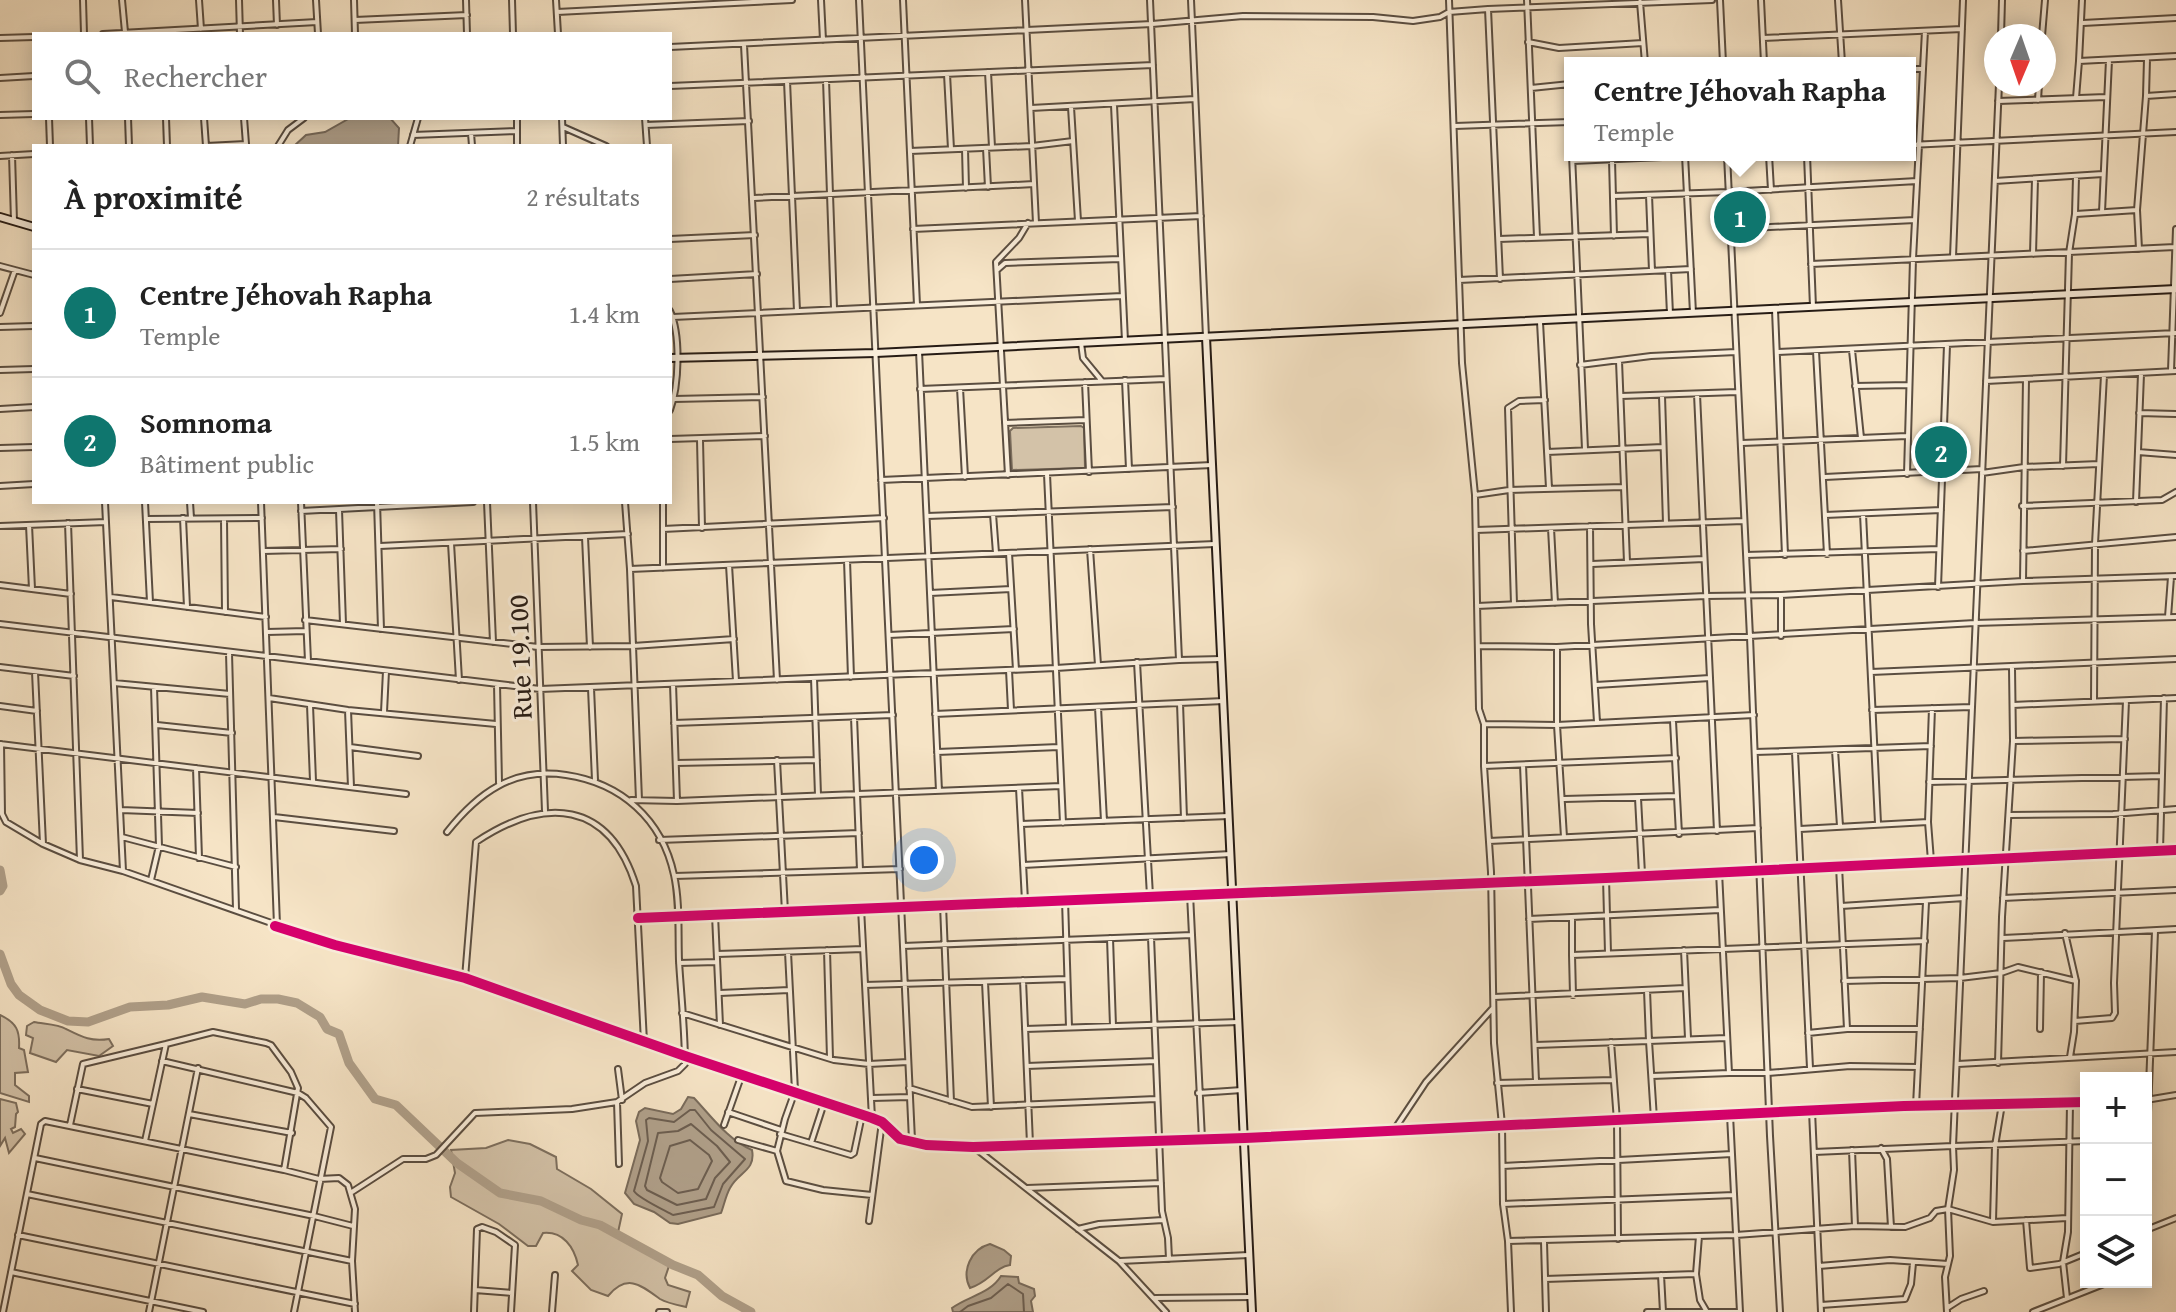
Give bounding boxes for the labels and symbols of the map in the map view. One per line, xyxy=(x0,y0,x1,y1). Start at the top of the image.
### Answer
north arrow xyxy=(1984,24,2056,96)
pin: 1 xyxy=(1714,187,1766,247)
pin: 2 xyxy=(1915,422,1967,482)
street label: Rue 19.100 xyxy=(496,594,542,720)
your location xyxy=(904,840,944,880)

